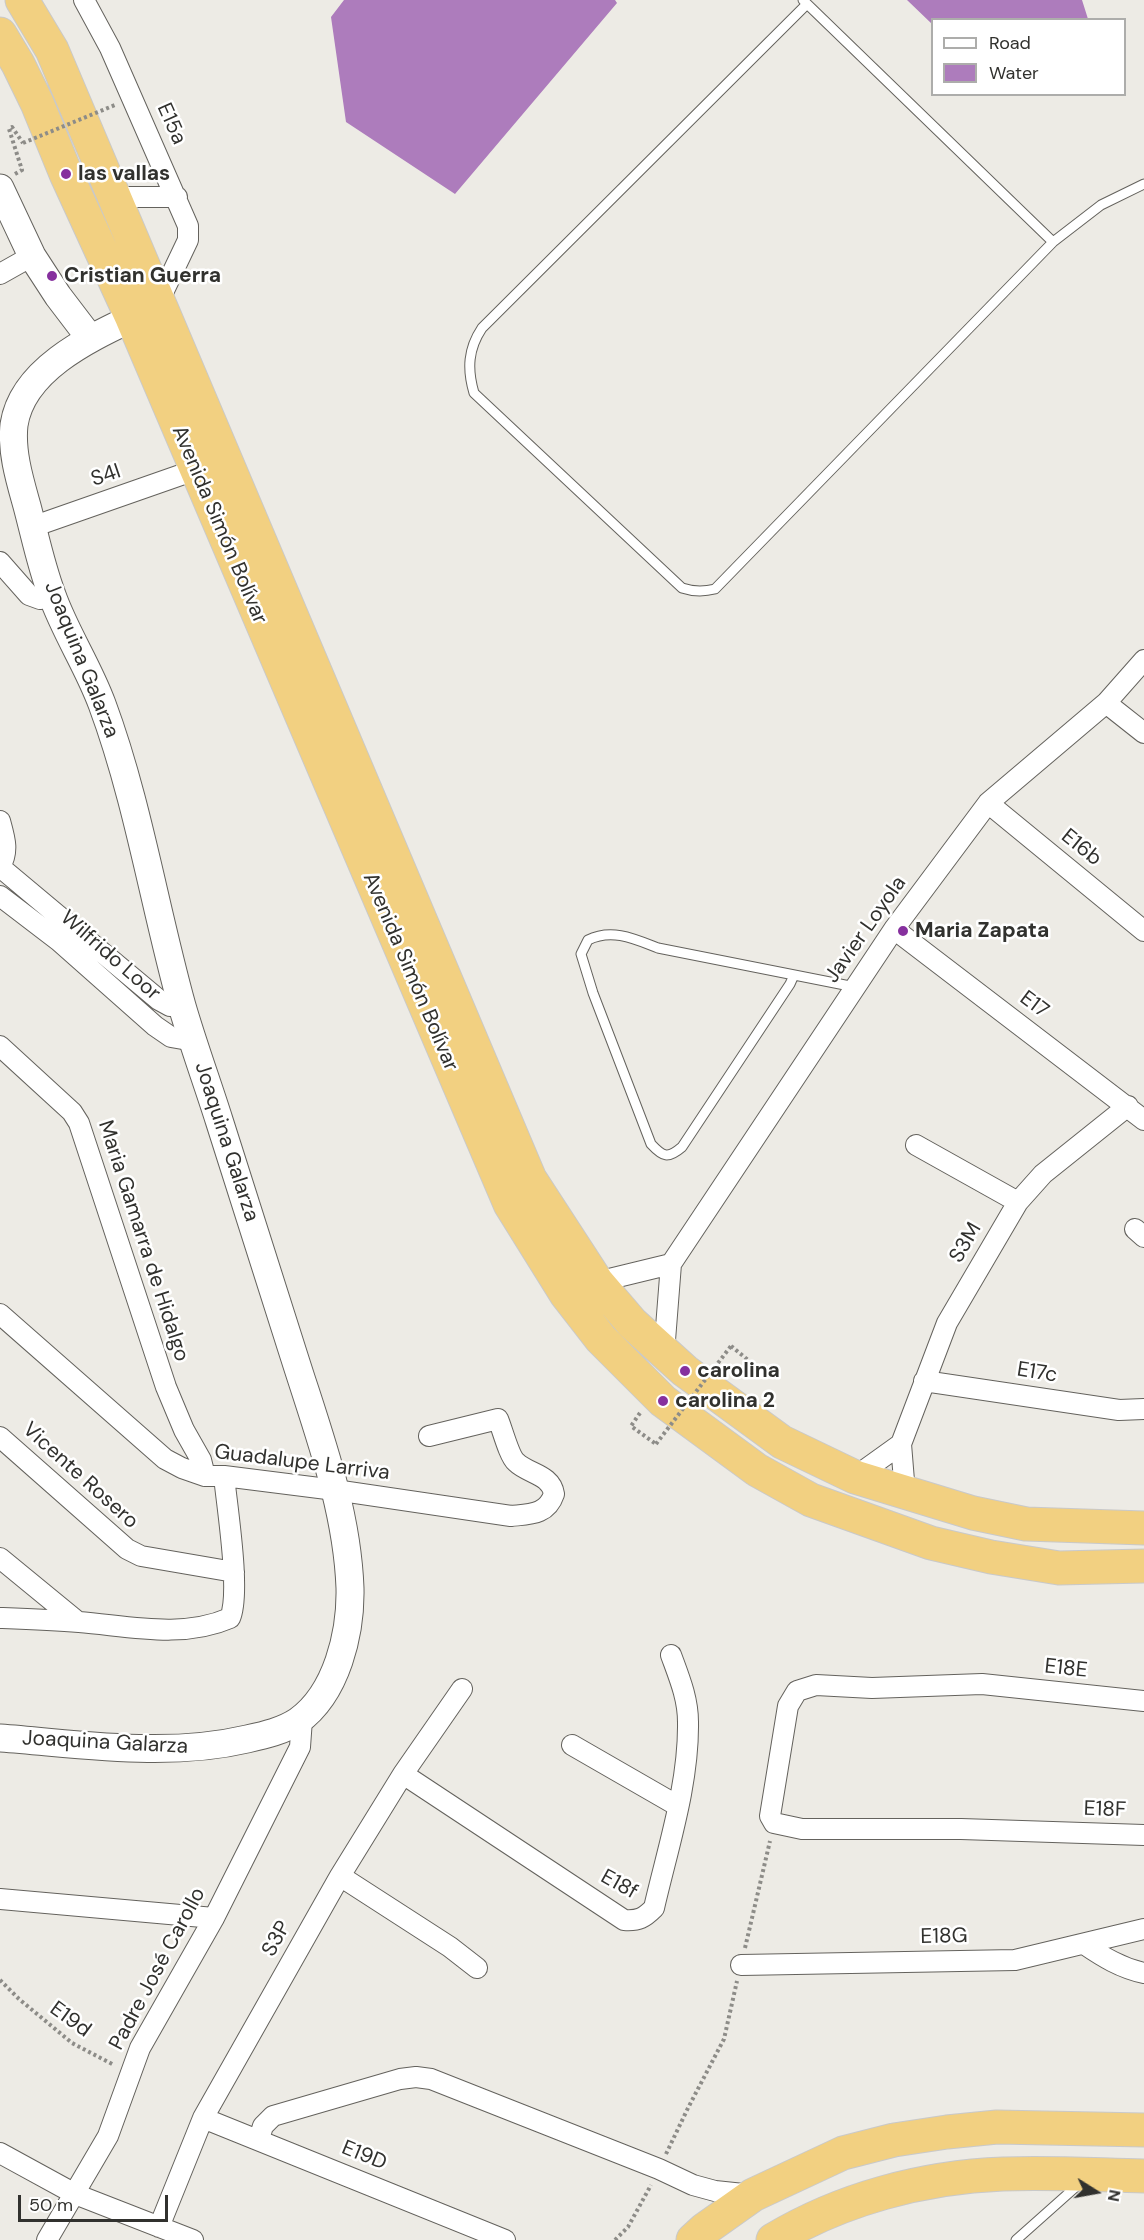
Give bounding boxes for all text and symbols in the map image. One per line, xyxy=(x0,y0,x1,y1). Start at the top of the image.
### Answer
legend xyxy=(931,18,1126,96)
text: Road xyxy=(989,31,1031,55)
text: Water xyxy=(989,61,1039,85)
street label: E15a xyxy=(151,99,191,149)
place label: las vallas xyxy=(78,161,170,187)
marker: las vallas xyxy=(59,167,73,181)
place label: Cristian Guerra xyxy=(64,263,221,289)
marker: Cristian Guerra xyxy=(45,269,59,283)
street label: Avenida Simón Bolívar xyxy=(166,422,272,628)
street label: S4I xyxy=(88,459,124,493)
street label: Joaquina Galarza xyxy=(38,578,124,742)
street label: E16b xyxy=(1056,824,1106,872)
street label: Avenida Simón Bolívar xyxy=(357,869,463,1075)
street label: Javier Loyola xyxy=(820,872,912,988)
street label: Wilfrido Loor xyxy=(55,906,165,1006)
place label: Maria Zapata xyxy=(915,918,1049,944)
marker: Maria Zapata xyxy=(896,924,910,938)
street label: E17 xyxy=(1015,986,1053,1024)
street label: Joaquina Galarza xyxy=(188,1059,264,1225)
street label: Maria Gamarra de Hidalgo xyxy=(92,1117,194,1365)
street label: S3M xyxy=(945,1218,987,1268)
street label: E17c xyxy=(1015,1357,1059,1389)
place label: carolina xyxy=(697,1358,780,1384)
marker: carolina xyxy=(678,1364,692,1378)
place label: carolina 2 xyxy=(675,1388,775,1414)
marker: carolina 2 xyxy=(656,1394,670,1408)
street label: Vicente Rosero xyxy=(17,1417,143,1535)
street label: Guadalupe Larriva xyxy=(213,1440,391,1486)
street label: E18E xyxy=(1043,1654,1089,1684)
street label: Joaquina Galarza xyxy=(21,1726,189,1760)
street label: E18F xyxy=(1083,1797,1127,1823)
street label: E18f xyxy=(596,1865,642,1905)
street label: Padre José Carollo xyxy=(105,1883,211,2055)
street label: S3P xyxy=(257,1917,297,1961)
street label: E18G xyxy=(920,1924,968,1950)
street label: E19d xyxy=(44,1997,96,2043)
street label: E19D xyxy=(338,2136,390,2176)
north arrow xyxy=(1066,2162,1126,2222)
scale bar xyxy=(21,2183,171,2221)
text: N xyxy=(1103,2188,1126,2203)
text: 50 m xyxy=(29,2193,73,2217)

